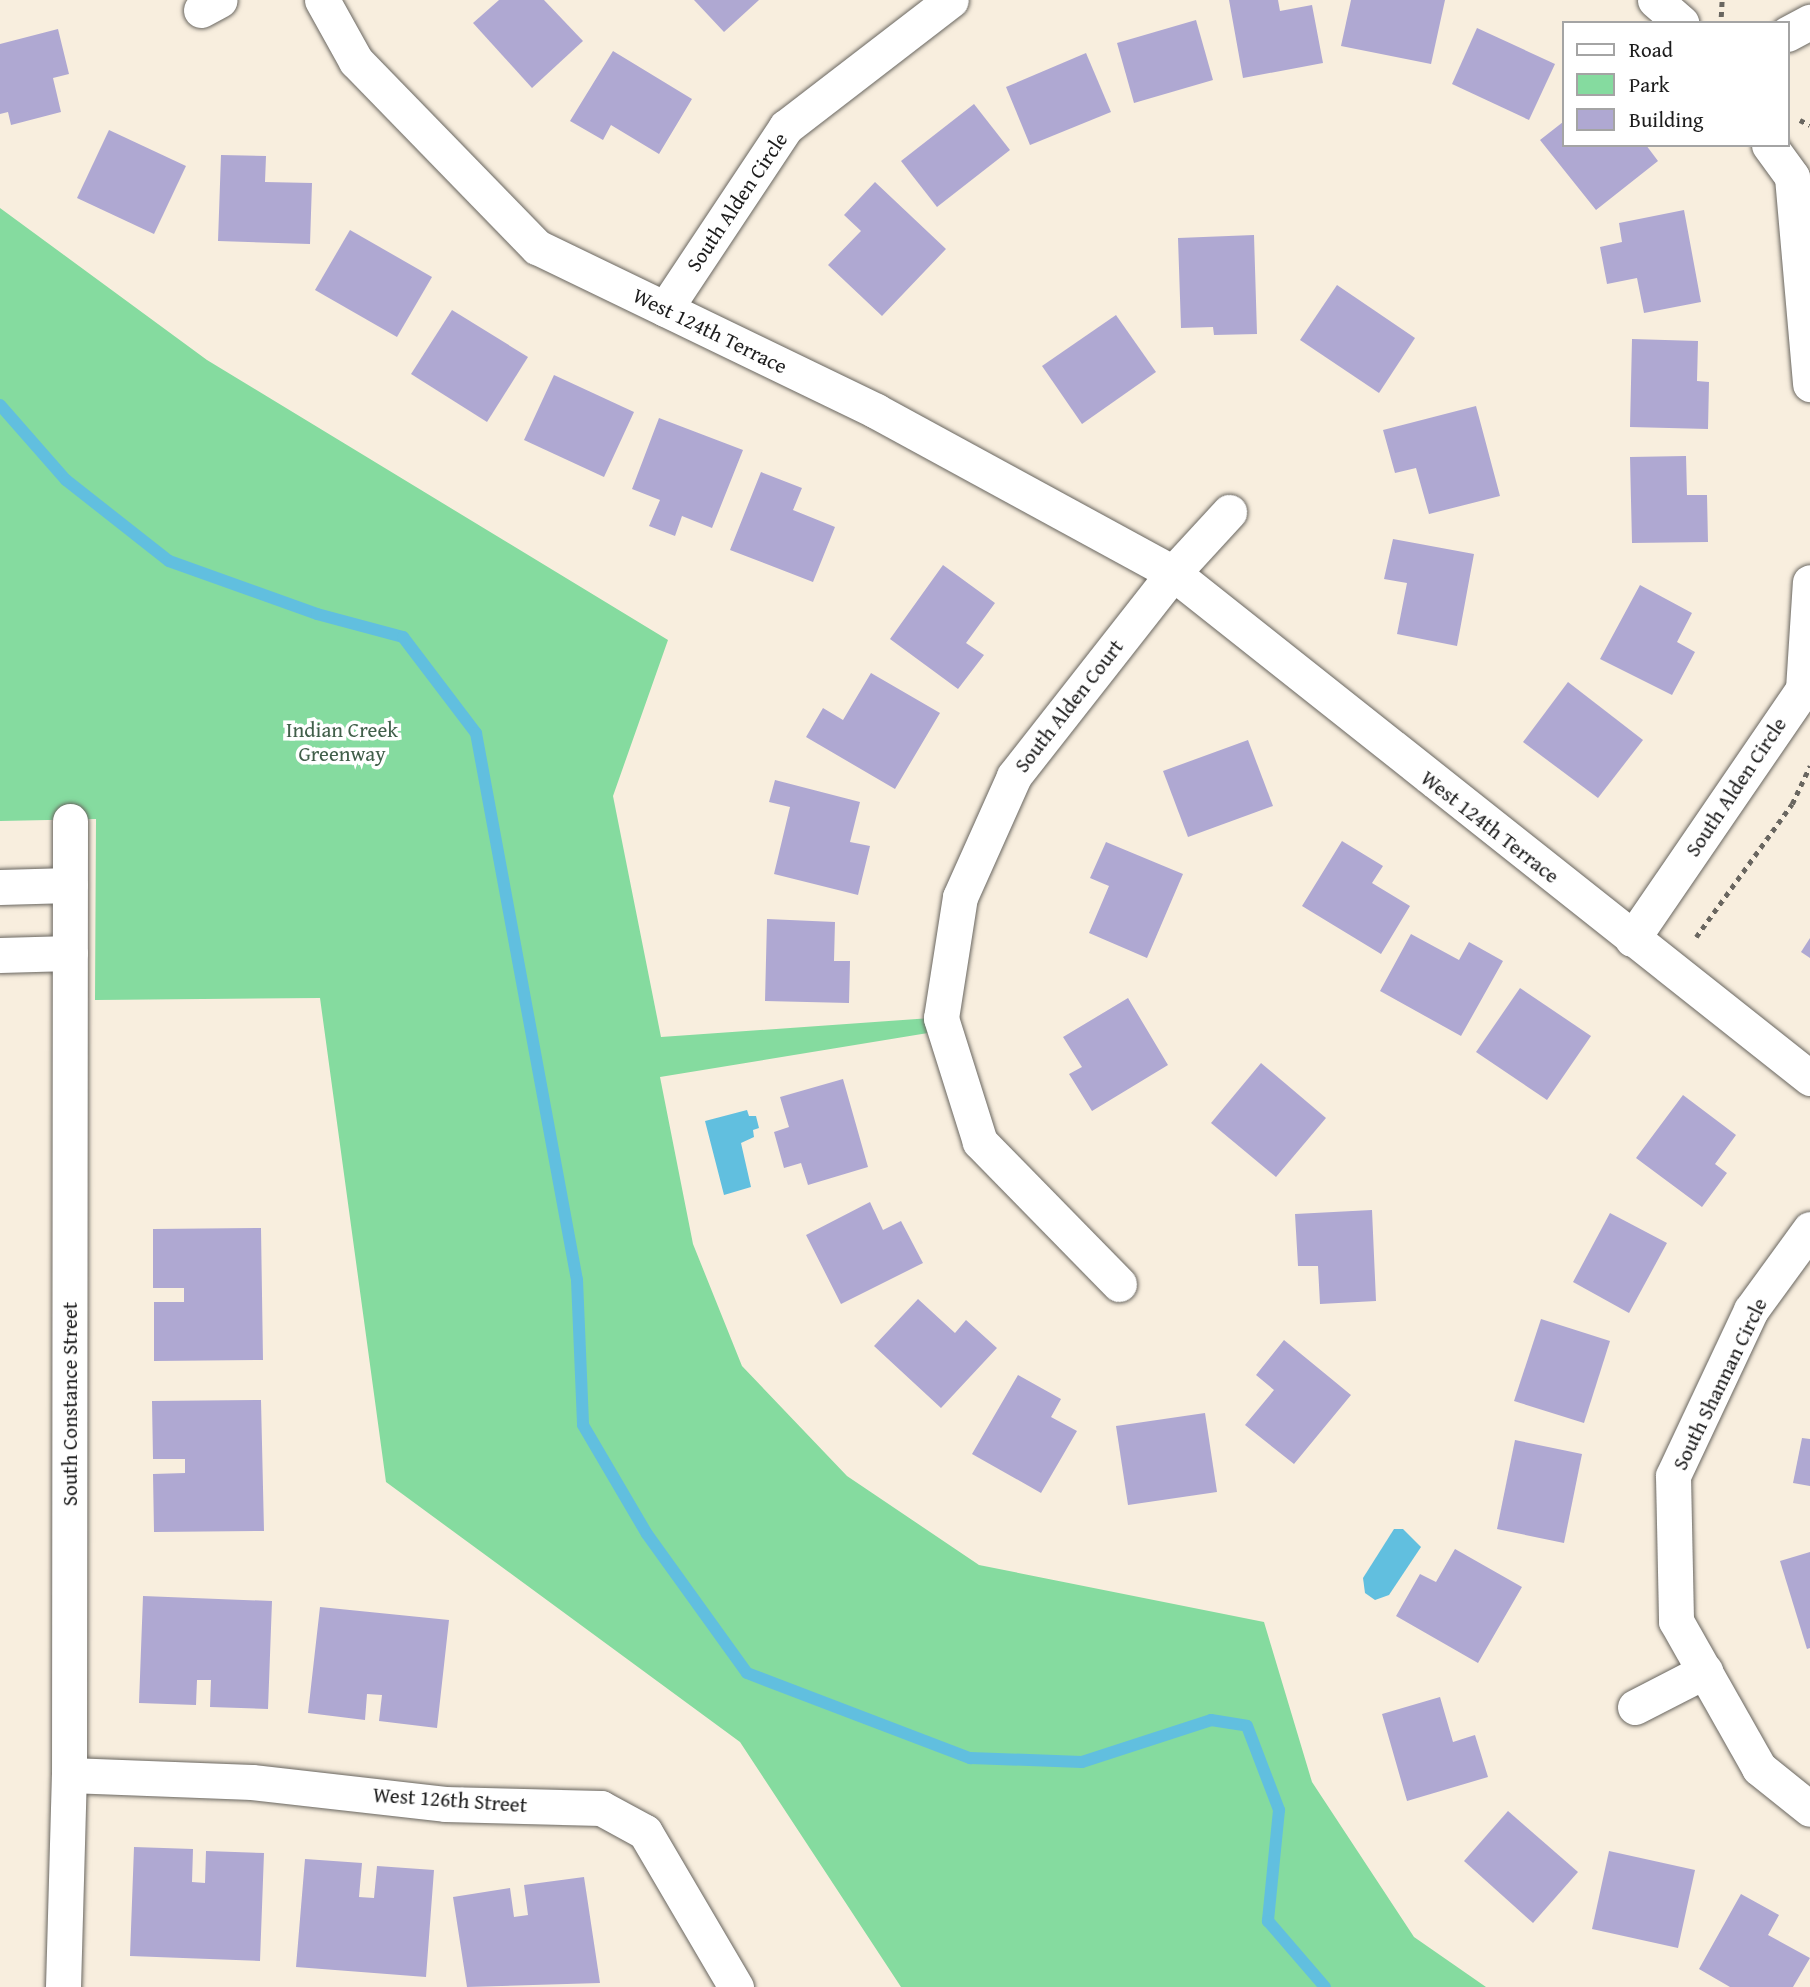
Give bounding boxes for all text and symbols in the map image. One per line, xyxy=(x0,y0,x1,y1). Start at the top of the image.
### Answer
legend xyxy=(1562,21,1789,147)
text: Road xyxy=(1629,34,1673,65)
text: Park xyxy=(1629,69,1670,100)
text: Building xyxy=(1629,104,1703,135)
street label: South Alden Circle xyxy=(681,128,793,276)
street label: West 124th Terrace xyxy=(629,283,791,379)
street label: South Alden Court xyxy=(1009,634,1129,778)
street label: South Alden Circle xyxy=(1680,713,1792,861)
park label: Indian Creek Greenway xyxy=(286,717,398,767)
street label: West 124th Terrace xyxy=(1416,765,1564,889)
street label: South Shannan Circle xyxy=(1667,1294,1773,1474)
street label: South Constance Street xyxy=(57,1302,83,1506)
street label: West 126th Street xyxy=(372,1782,528,1818)

